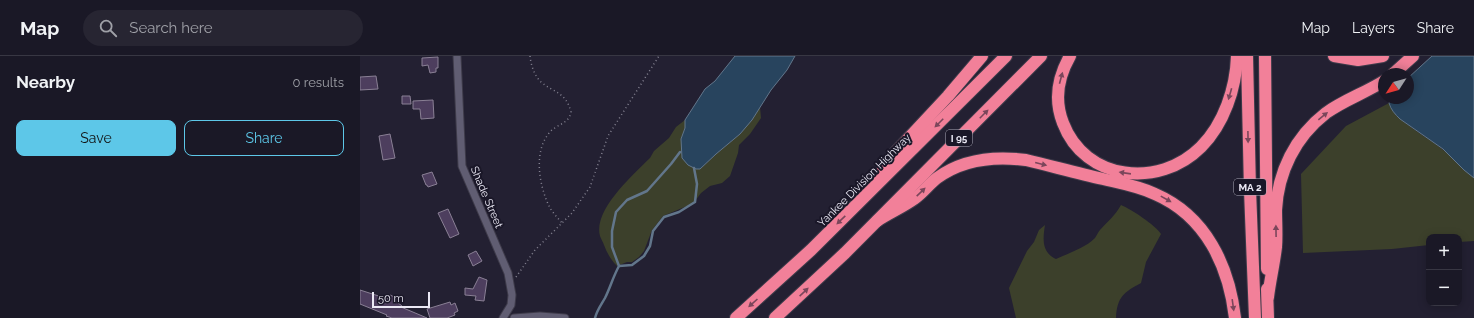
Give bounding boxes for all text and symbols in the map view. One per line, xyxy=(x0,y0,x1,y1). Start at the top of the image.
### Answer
search box xyxy=(83,10,363,46)
text: Map xyxy=(20,17,59,39)
icon: search xyxy=(97,17,119,39)
text: Search here xyxy=(129,19,213,37)
text: Map xyxy=(1302,20,1330,36)
text: Layers xyxy=(1352,20,1395,36)
text: Share xyxy=(1417,20,1454,36)
north arrow xyxy=(1378,68,1414,104)
text: Nearby xyxy=(16,72,75,92)
one-way arrow xyxy=(1058,72,1064,85)
text: 0 results xyxy=(293,75,344,90)
one-way arrow xyxy=(1227,88,1233,100)
one-way arrow xyxy=(979,109,989,119)
one-way arrow xyxy=(1318,111,1329,120)
one-way arrow xyxy=(934,118,944,128)
button: Save xyxy=(16,120,176,156)
button: Share xyxy=(184,120,344,156)
road number: I 95 xyxy=(946,130,972,146)
street label: Yankee Division Highway xyxy=(815,131,914,230)
one-way arrow xyxy=(1245,131,1252,143)
one-way arrow xyxy=(1035,161,1047,167)
street label: Shade Street xyxy=(468,164,505,230)
one-way arrow xyxy=(1119,170,1132,176)
road number: MA 2 xyxy=(1234,179,1266,195)
one-way arrow xyxy=(916,187,926,197)
one-way arrow xyxy=(1160,196,1172,203)
one-way arrow xyxy=(836,216,846,225)
one-way arrow xyxy=(1273,224,1279,237)
map controls xyxy=(1426,234,1462,306)
button: + xyxy=(1426,234,1462,270)
button: − xyxy=(1426,270,1462,306)
one-way arrow xyxy=(799,287,809,297)
scale bar xyxy=(372,290,430,309)
text: 50 m xyxy=(378,292,404,305)
one-way arrow xyxy=(747,299,758,308)
one-way arrow xyxy=(1230,299,1236,311)

